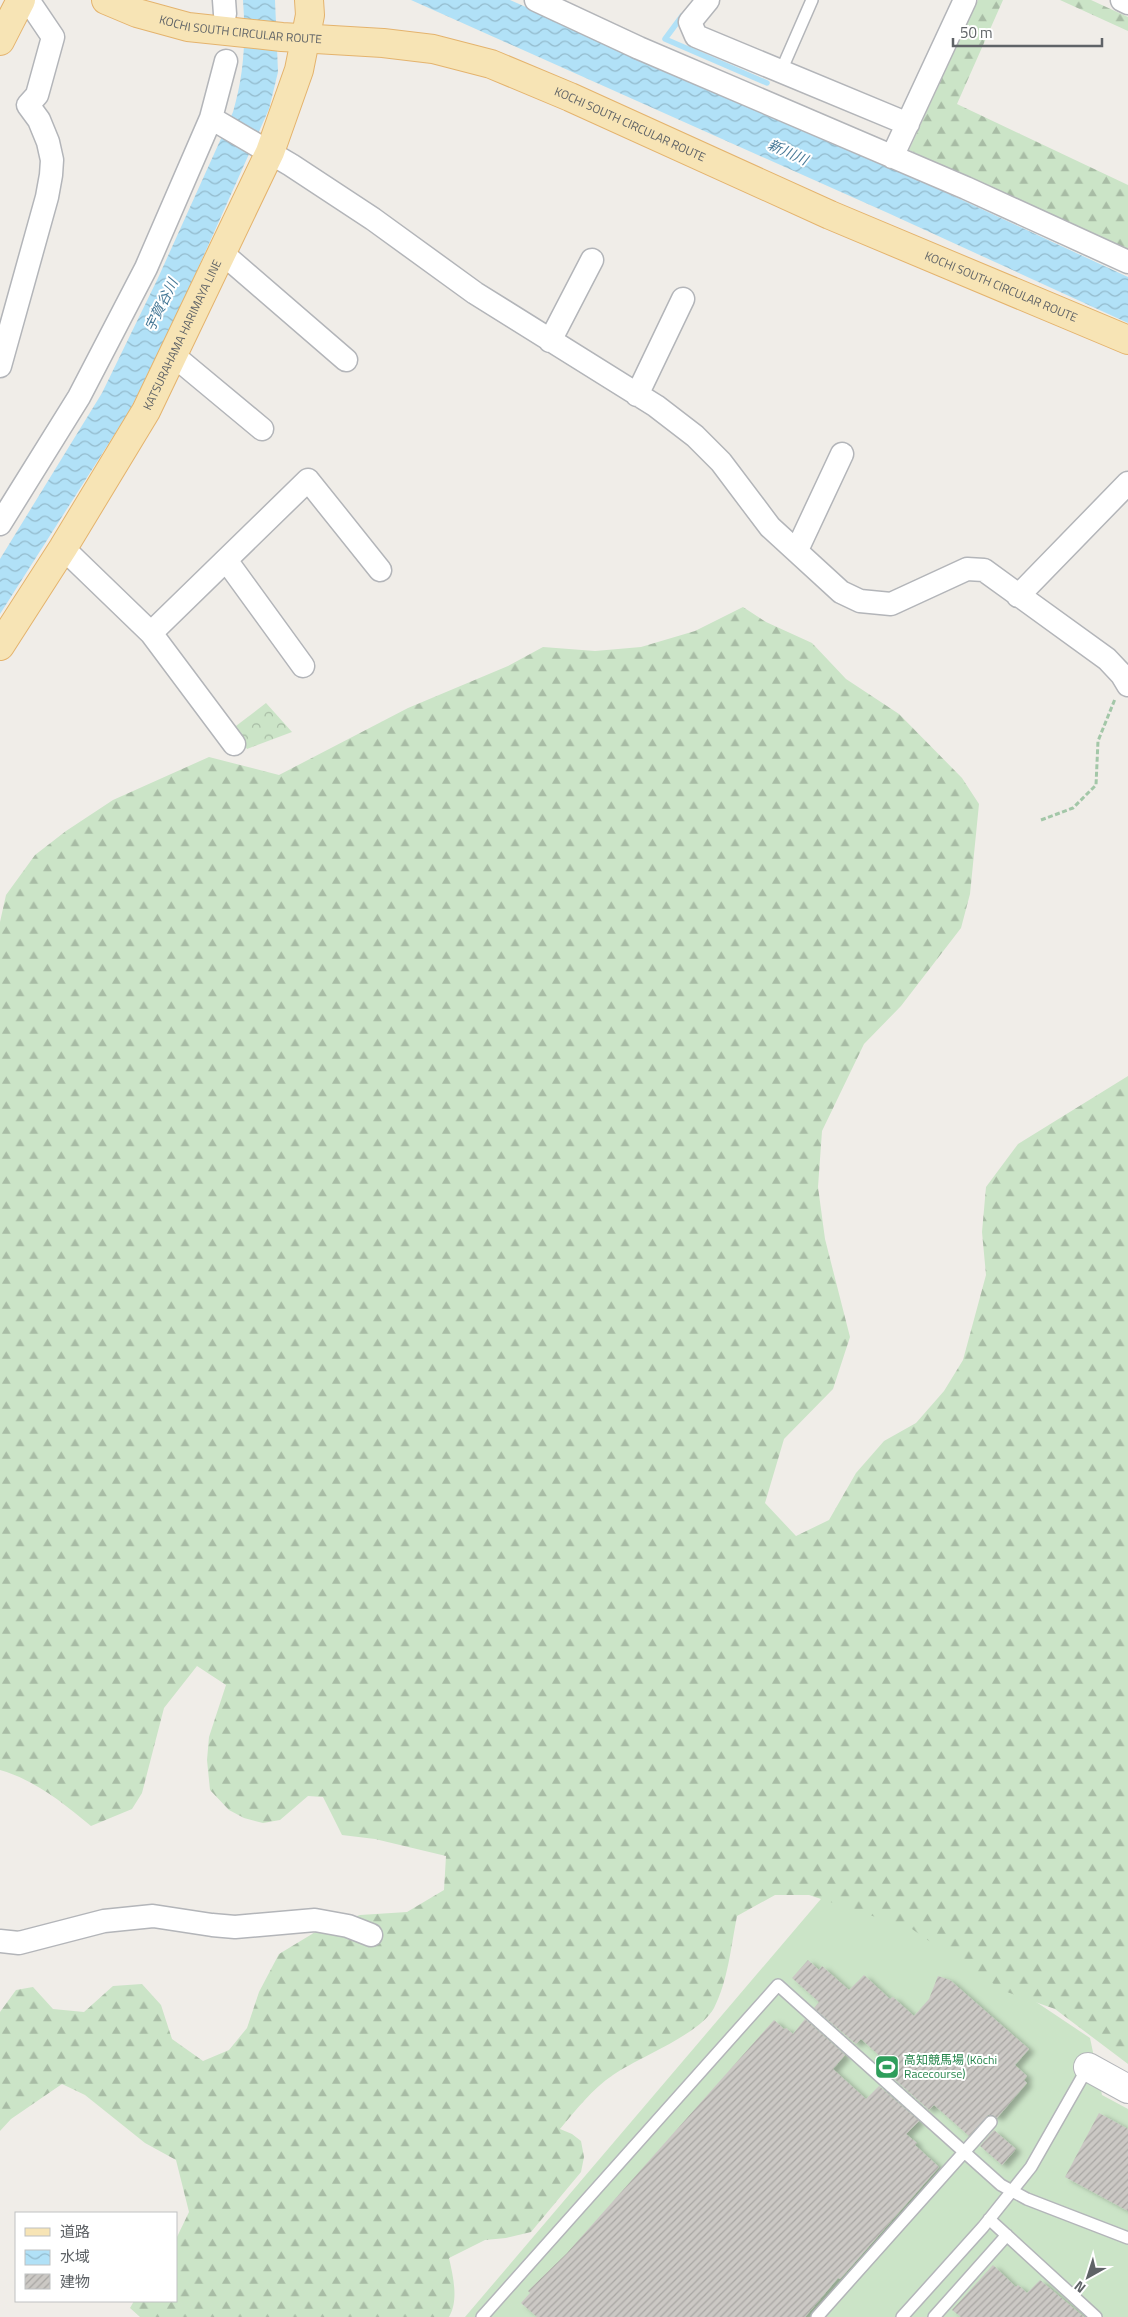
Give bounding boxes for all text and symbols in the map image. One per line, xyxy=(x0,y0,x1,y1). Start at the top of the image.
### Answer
street label: KOCHI SOUTH CIRCULAR ROUTE xyxy=(157,10,323,48)
scale bar xyxy=(953,15,1102,47)
text: 50 m xyxy=(960,21,993,44)
street label: KOCHI SOUTH CIRCULAR ROUTE xyxy=(552,82,709,166)
water label: 新川川 xyxy=(765,133,813,170)
street label: KOCHI SOUTH CIRCULAR ROUTE xyxy=(922,246,1081,327)
street label: KATSURAHAMA HARIMAYA LINE xyxy=(138,256,226,413)
water label: 宇賀谷川 xyxy=(139,273,183,335)
place label: 高知競馬場 (Kōchi Racecourse) xyxy=(904,2050,997,2083)
sports icon: 高知競馬場 (Kōchi Racecourse) xyxy=(874,2054,900,2080)
legend xyxy=(15,2212,178,2302)
text: 道路 xyxy=(60,2220,90,2243)
text: 水域 xyxy=(60,2245,90,2268)
north arrow xyxy=(1063,2252,1113,2302)
text: 建物 xyxy=(60,2270,90,2293)
text: N xyxy=(1069,2276,1090,2299)

